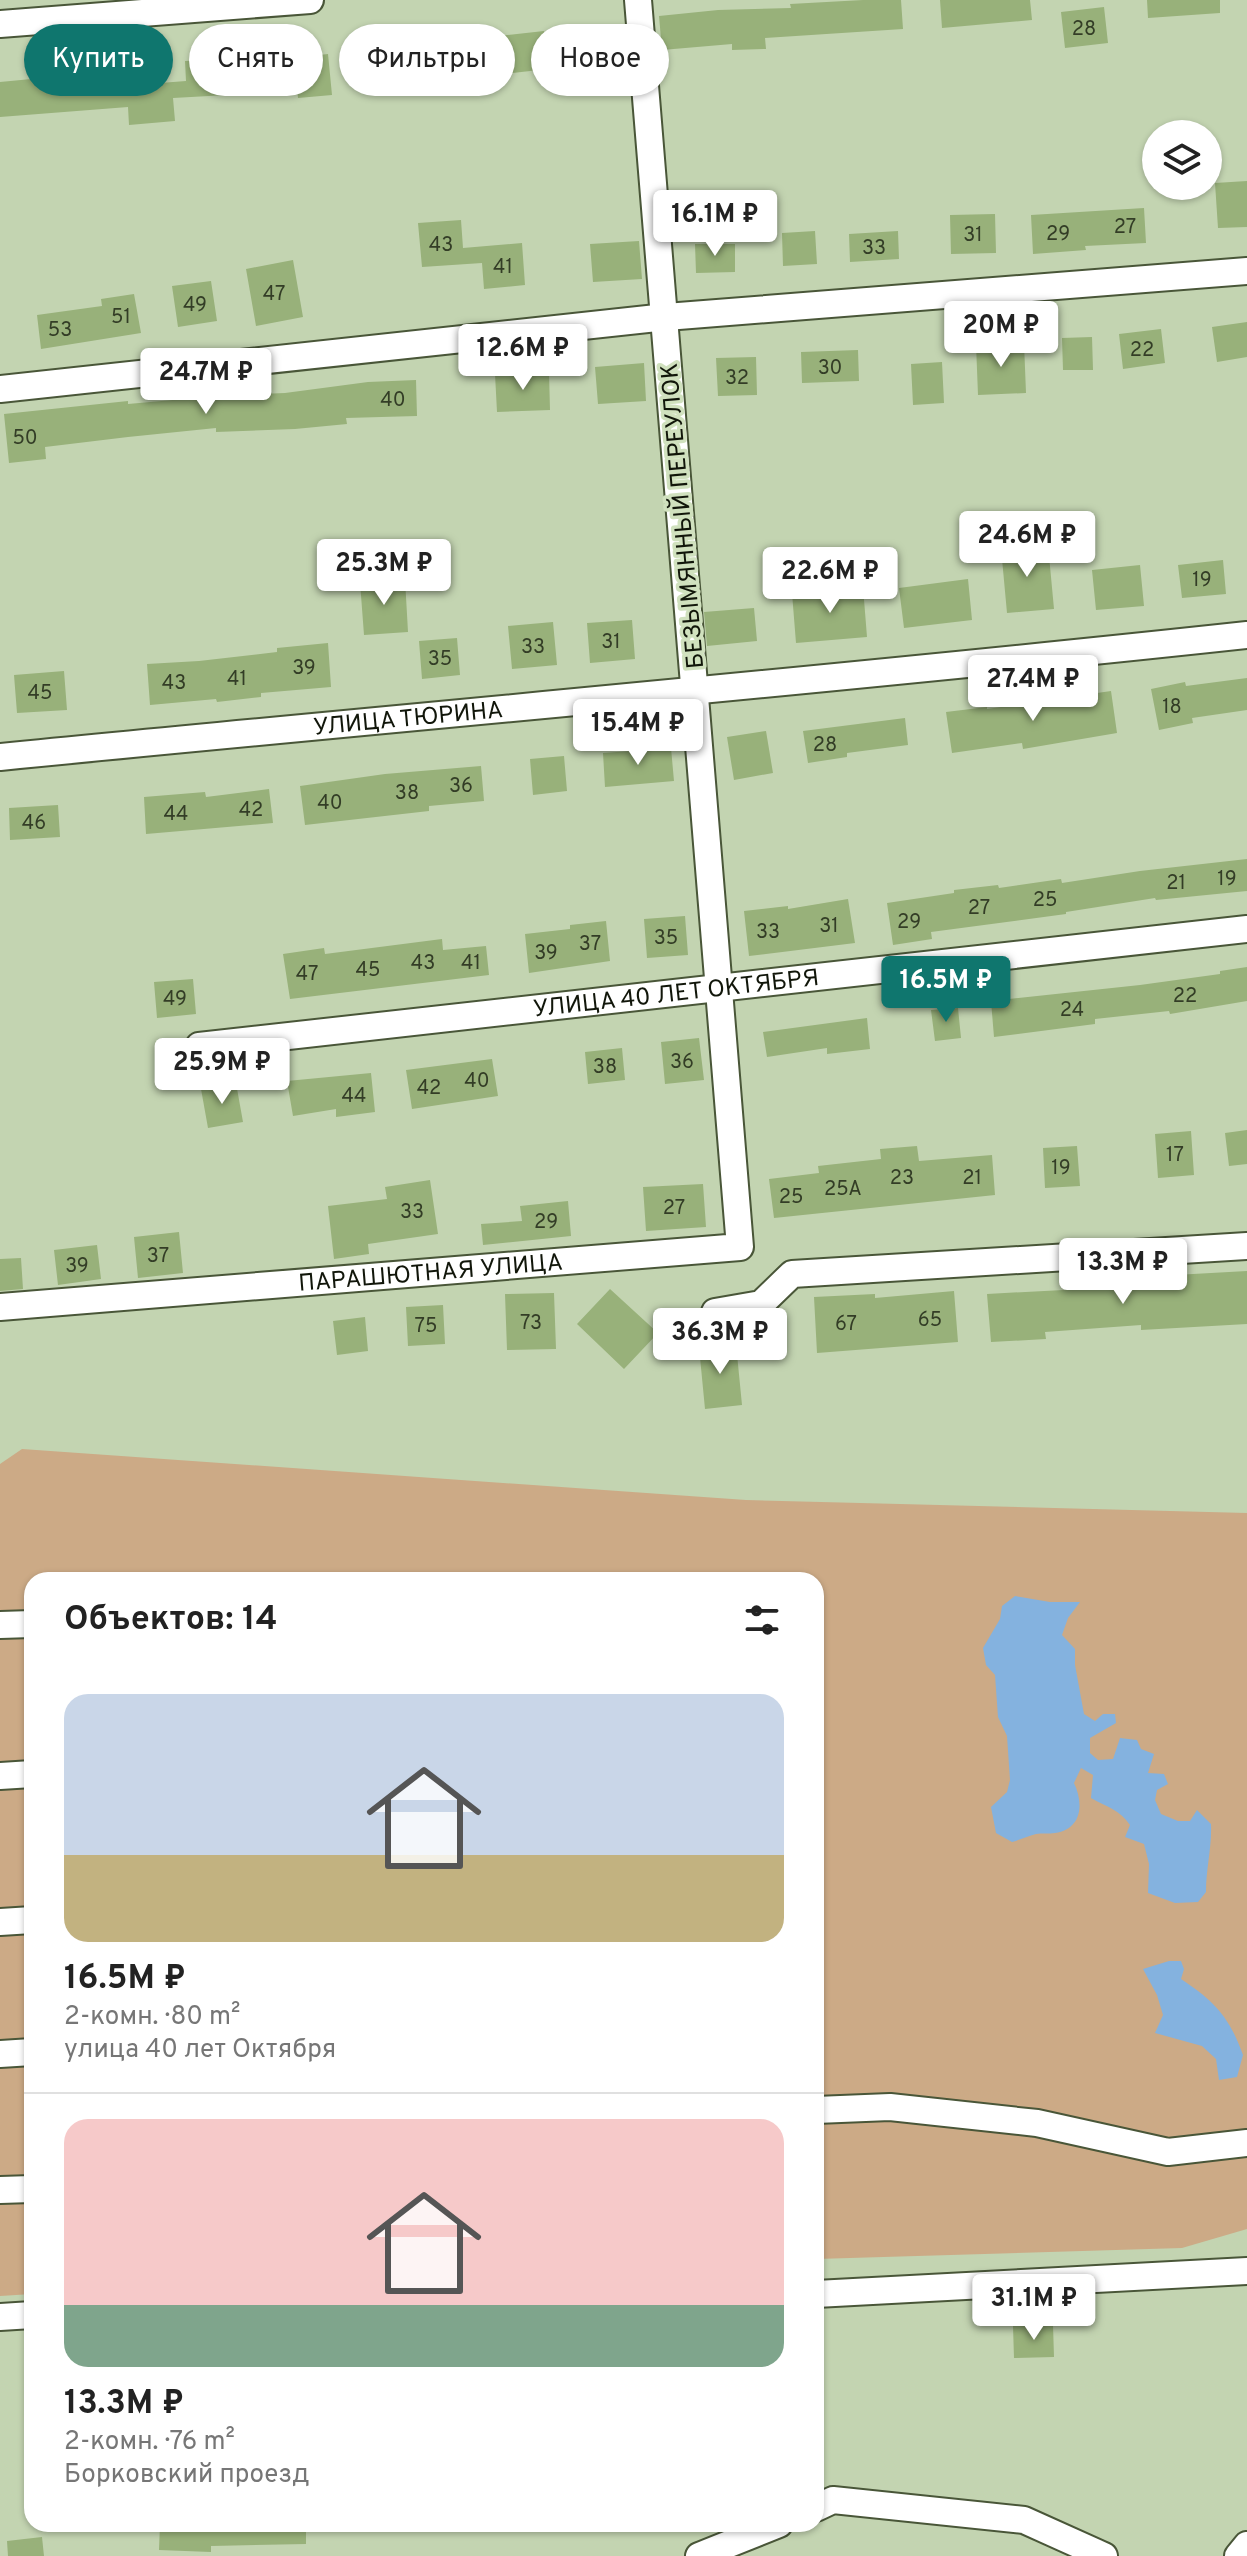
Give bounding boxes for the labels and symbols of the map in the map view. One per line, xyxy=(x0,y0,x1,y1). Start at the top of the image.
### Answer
house number: 28 xyxy=(1072,17,1096,43)
pin: 16.1M ₽ xyxy=(641,190,789,258)
house number: 27 xyxy=(1114,215,1136,241)
house number: 29 xyxy=(1046,222,1070,248)
house number: 31 xyxy=(963,223,983,249)
house number: 43 xyxy=(429,233,453,259)
house number: 33 xyxy=(862,236,886,262)
house number: 41 xyxy=(493,255,513,281)
house number: 47 xyxy=(263,282,285,308)
house number: 49 xyxy=(183,293,207,319)
pin: 20M ₽ xyxy=(945,301,1057,369)
house number: 51 xyxy=(111,305,131,331)
house number: 53 xyxy=(48,318,72,344)
pin: 12.6M ₽ xyxy=(449,324,597,392)
house number: 22 xyxy=(1130,338,1154,364)
pin: 24.7M ₽ xyxy=(132,348,280,416)
house number: 30 xyxy=(818,356,842,382)
street label: БЕЗЫМЯННЫЙ ПЕРЕУЛОК xyxy=(654,362,712,670)
house number: 32 xyxy=(725,366,749,392)
house number: 40 xyxy=(380,388,406,414)
house number: 50 xyxy=(12,426,38,452)
pin: 24.6M ₽ xyxy=(953,511,1101,579)
pin: 25.3M ₽ xyxy=(310,539,458,607)
pin: 22.6M ₽ xyxy=(756,547,904,615)
house number: 19 xyxy=(1192,568,1212,594)
house number: 31 xyxy=(601,630,621,656)
house number: 33 xyxy=(521,635,545,661)
house number: 35 xyxy=(428,647,452,673)
pin: 27.4M ₽ xyxy=(959,655,1107,723)
house number: 39 xyxy=(292,656,316,682)
house number: 41 xyxy=(227,667,247,693)
house number: 43 xyxy=(162,671,186,697)
house number: 45 xyxy=(28,681,52,707)
house number: 18 xyxy=(1162,695,1182,721)
street label: УЛИЦА ТЮРИНА xyxy=(312,696,505,744)
pin: 15.4M ₽ xyxy=(564,699,712,767)
house number: 28 xyxy=(813,733,837,759)
house number: 36 xyxy=(449,774,473,800)
house number: 38 xyxy=(395,781,419,807)
house number: 40 xyxy=(317,791,343,817)
house number: 42 xyxy=(239,798,263,824)
house number: 44 xyxy=(164,802,188,828)
house number: 46 xyxy=(22,811,46,837)
house number: 19 xyxy=(1217,867,1237,893)
house number: 21 xyxy=(1166,871,1186,897)
house number: 25 xyxy=(1033,888,1057,914)
house number: 27 xyxy=(968,896,990,922)
house number: 29 xyxy=(897,910,921,936)
house number: 31 xyxy=(819,914,839,940)
house number: 33 xyxy=(756,920,780,946)
house number: 35 xyxy=(654,926,678,952)
house number: 37 xyxy=(579,932,601,958)
house number: 39 xyxy=(534,941,558,967)
house number: 43 xyxy=(411,951,435,977)
house number: 41 xyxy=(461,951,481,977)
pin: 16.5M ₽ xyxy=(872,956,1020,1024)
house number: 45 xyxy=(356,958,380,984)
house number: 47 xyxy=(296,962,318,988)
street label: УЛИЦА 40 ЛЕТ ОКТЯБРЯ xyxy=(532,964,821,1026)
house number: 22 xyxy=(1173,984,1197,1010)
house number: 49 xyxy=(163,987,187,1013)
house number: 24 xyxy=(1060,998,1084,1024)
pin: 25.9M ₽ xyxy=(148,1038,296,1106)
house number: 36 xyxy=(670,1050,694,1076)
house number: 38 xyxy=(593,1055,617,1081)
house number: 40 xyxy=(464,1069,490,1095)
house number: 42 xyxy=(417,1076,441,1102)
house number: 44 xyxy=(342,1084,366,1110)
house number: 17 xyxy=(1166,1143,1184,1169)
house number: 19 xyxy=(1051,1156,1071,1182)
house number: 23 xyxy=(890,1166,914,1192)
house number: 21 xyxy=(962,1166,982,1192)
house number: 25А xyxy=(824,1177,862,1203)
house number: 25 xyxy=(779,1185,803,1211)
house number: 27 xyxy=(663,1196,685,1222)
house number: 33 xyxy=(400,1200,424,1226)
house number: 29 xyxy=(534,1210,558,1236)
pin: 13.3M ₽ xyxy=(1049,1238,1197,1306)
house number: 37 xyxy=(147,1244,169,1270)
street label: ПАРАШЮТНАЯ УЛИЦА xyxy=(297,1248,564,1300)
house number: 39 xyxy=(65,1254,89,1280)
pin: 36.3M ₽ xyxy=(646,1308,794,1376)
house number: 65 xyxy=(918,1308,942,1334)
house number: 73 xyxy=(520,1311,542,1337)
house number: 67 xyxy=(835,1312,857,1338)
house number: 75 xyxy=(415,1314,437,1340)
pin: 31.1M ₽ xyxy=(960,2274,1108,2342)

